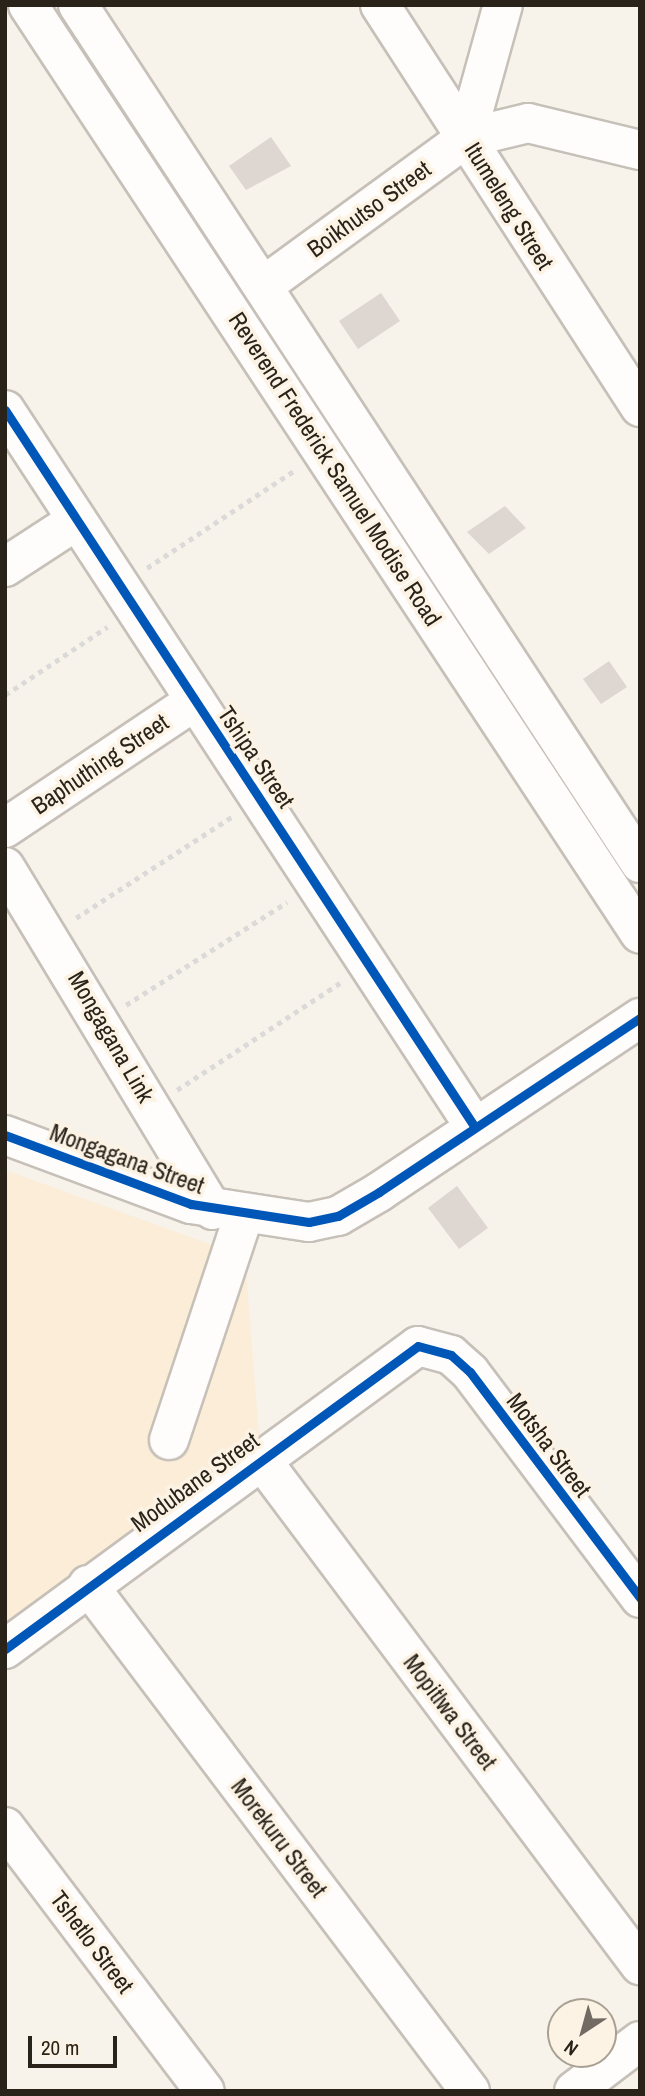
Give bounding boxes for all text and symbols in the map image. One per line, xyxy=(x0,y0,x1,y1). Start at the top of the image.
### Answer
street label: Itumeleng Street xyxy=(459,137,559,275)
street label: Boikhutso Street xyxy=(302,155,436,263)
street label: Reverend Frederick Samuel Modise Road xyxy=(223,307,447,631)
street label: Tshipa Street xyxy=(211,701,301,813)
street label: Baphuthing Street xyxy=(26,708,174,820)
street label: Mongagana Link xyxy=(62,966,160,1108)
street label: Mongagana Street xyxy=(46,1118,208,1200)
street label: Motsha Street xyxy=(501,1387,597,1503)
street label: Modubane Street xyxy=(125,1426,265,1538)
street label: Mopitlwa Street xyxy=(397,1649,503,1775)
street label: Morekuru Street xyxy=(225,1773,333,1903)
street label: Tshetlo Street xyxy=(44,1885,140,1999)
north arrow xyxy=(547,1998,617,2068)
scale bar xyxy=(32,2022,121,2066)
text: 20 m xyxy=(41,2033,79,2062)
text: N xyxy=(559,2035,583,2062)

